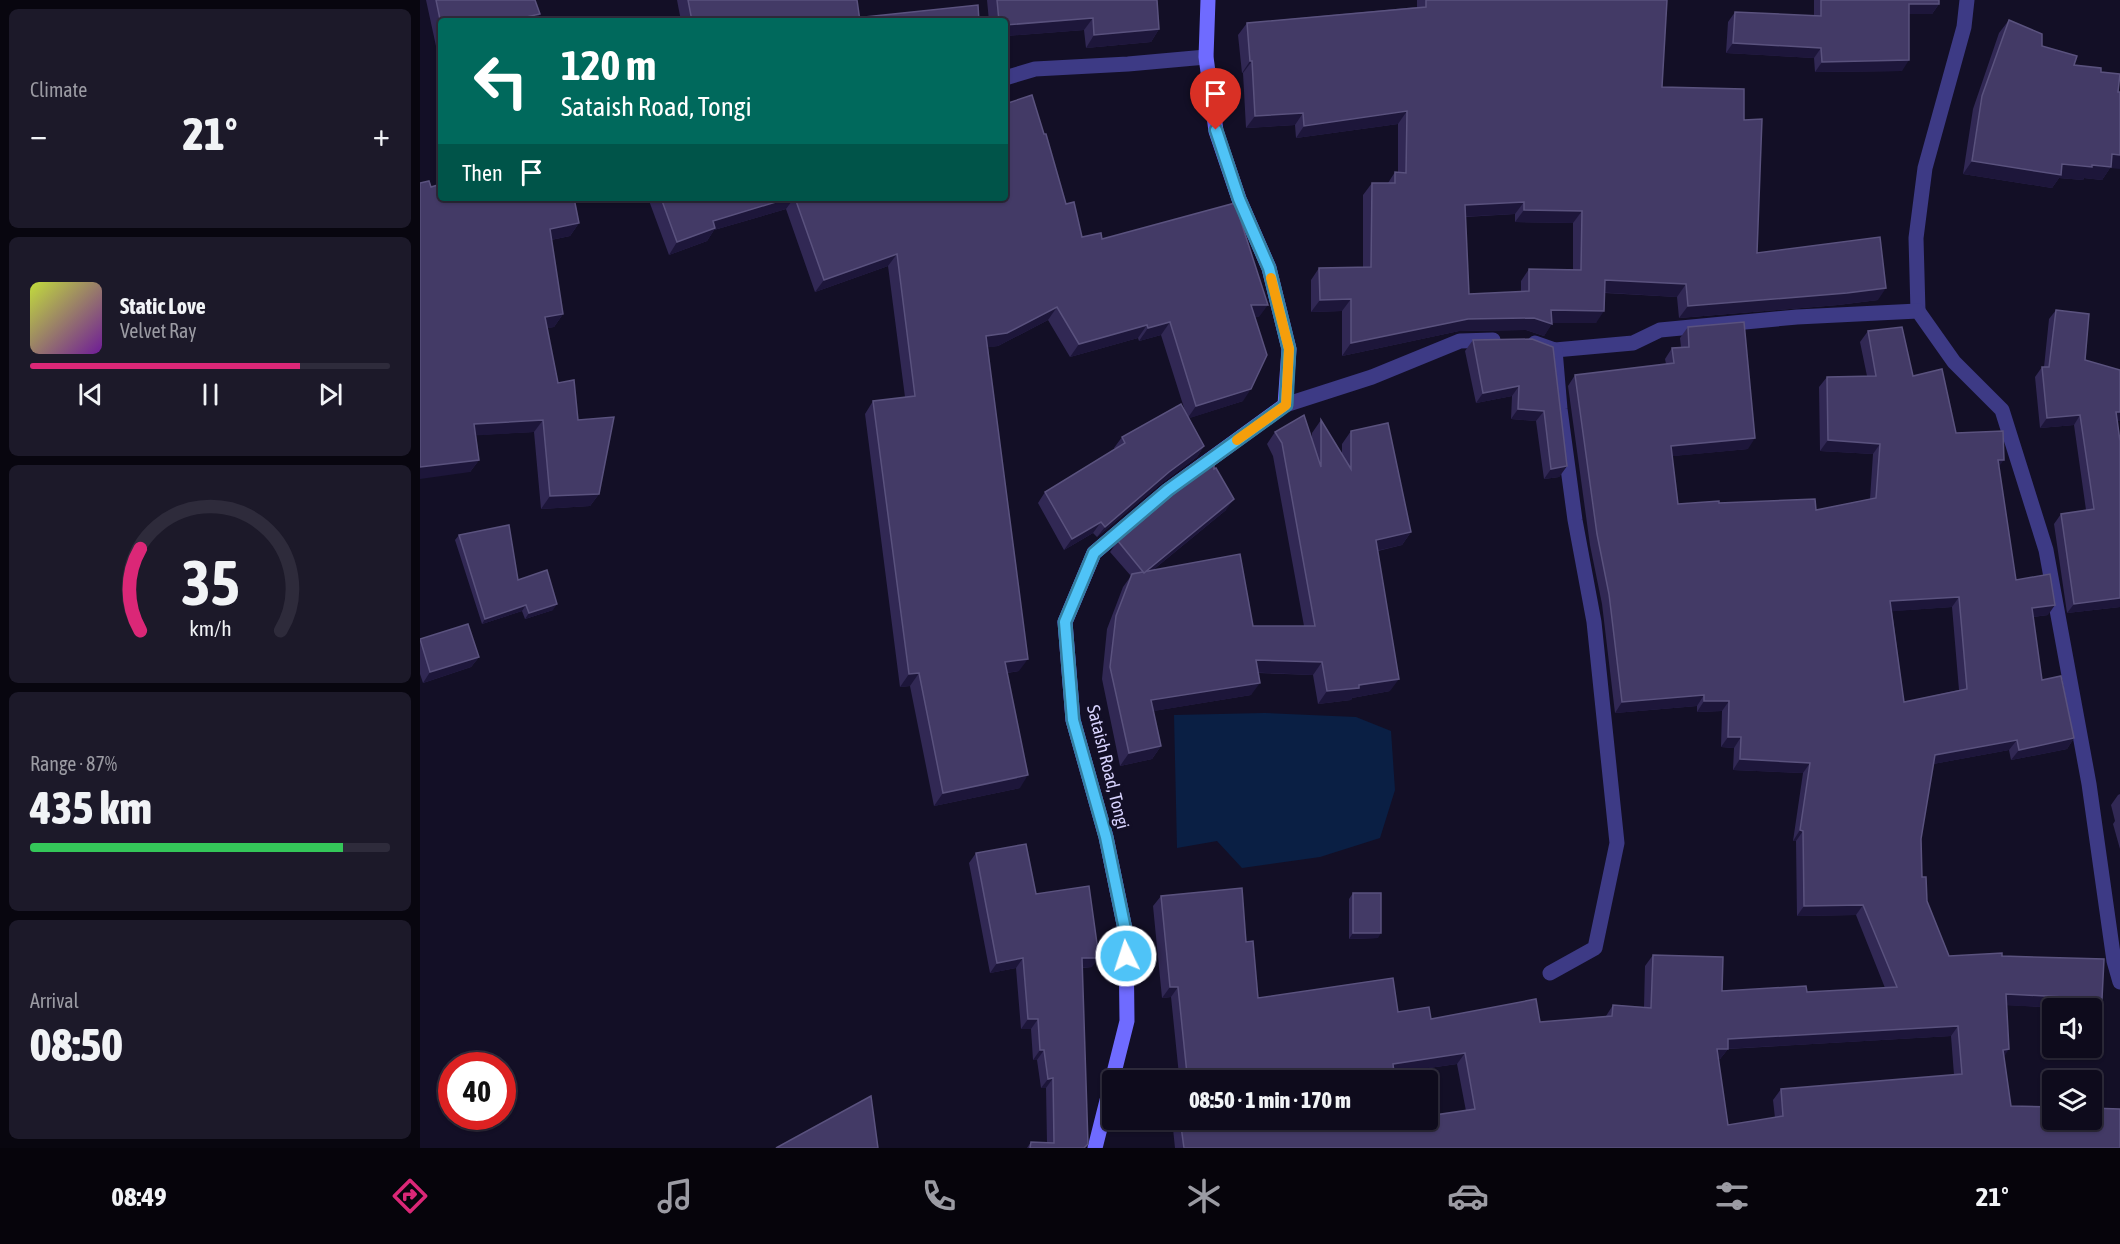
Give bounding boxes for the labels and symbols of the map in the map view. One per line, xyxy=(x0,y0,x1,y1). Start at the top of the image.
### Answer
pin xyxy=(1190,68,1241,130)
street label: Sataish Road, Tongi xyxy=(1083,703,1134,831)
position arrow xyxy=(1094,924,1158,988)
speed limit sign: 40 xyxy=(438,1052,516,1130)

